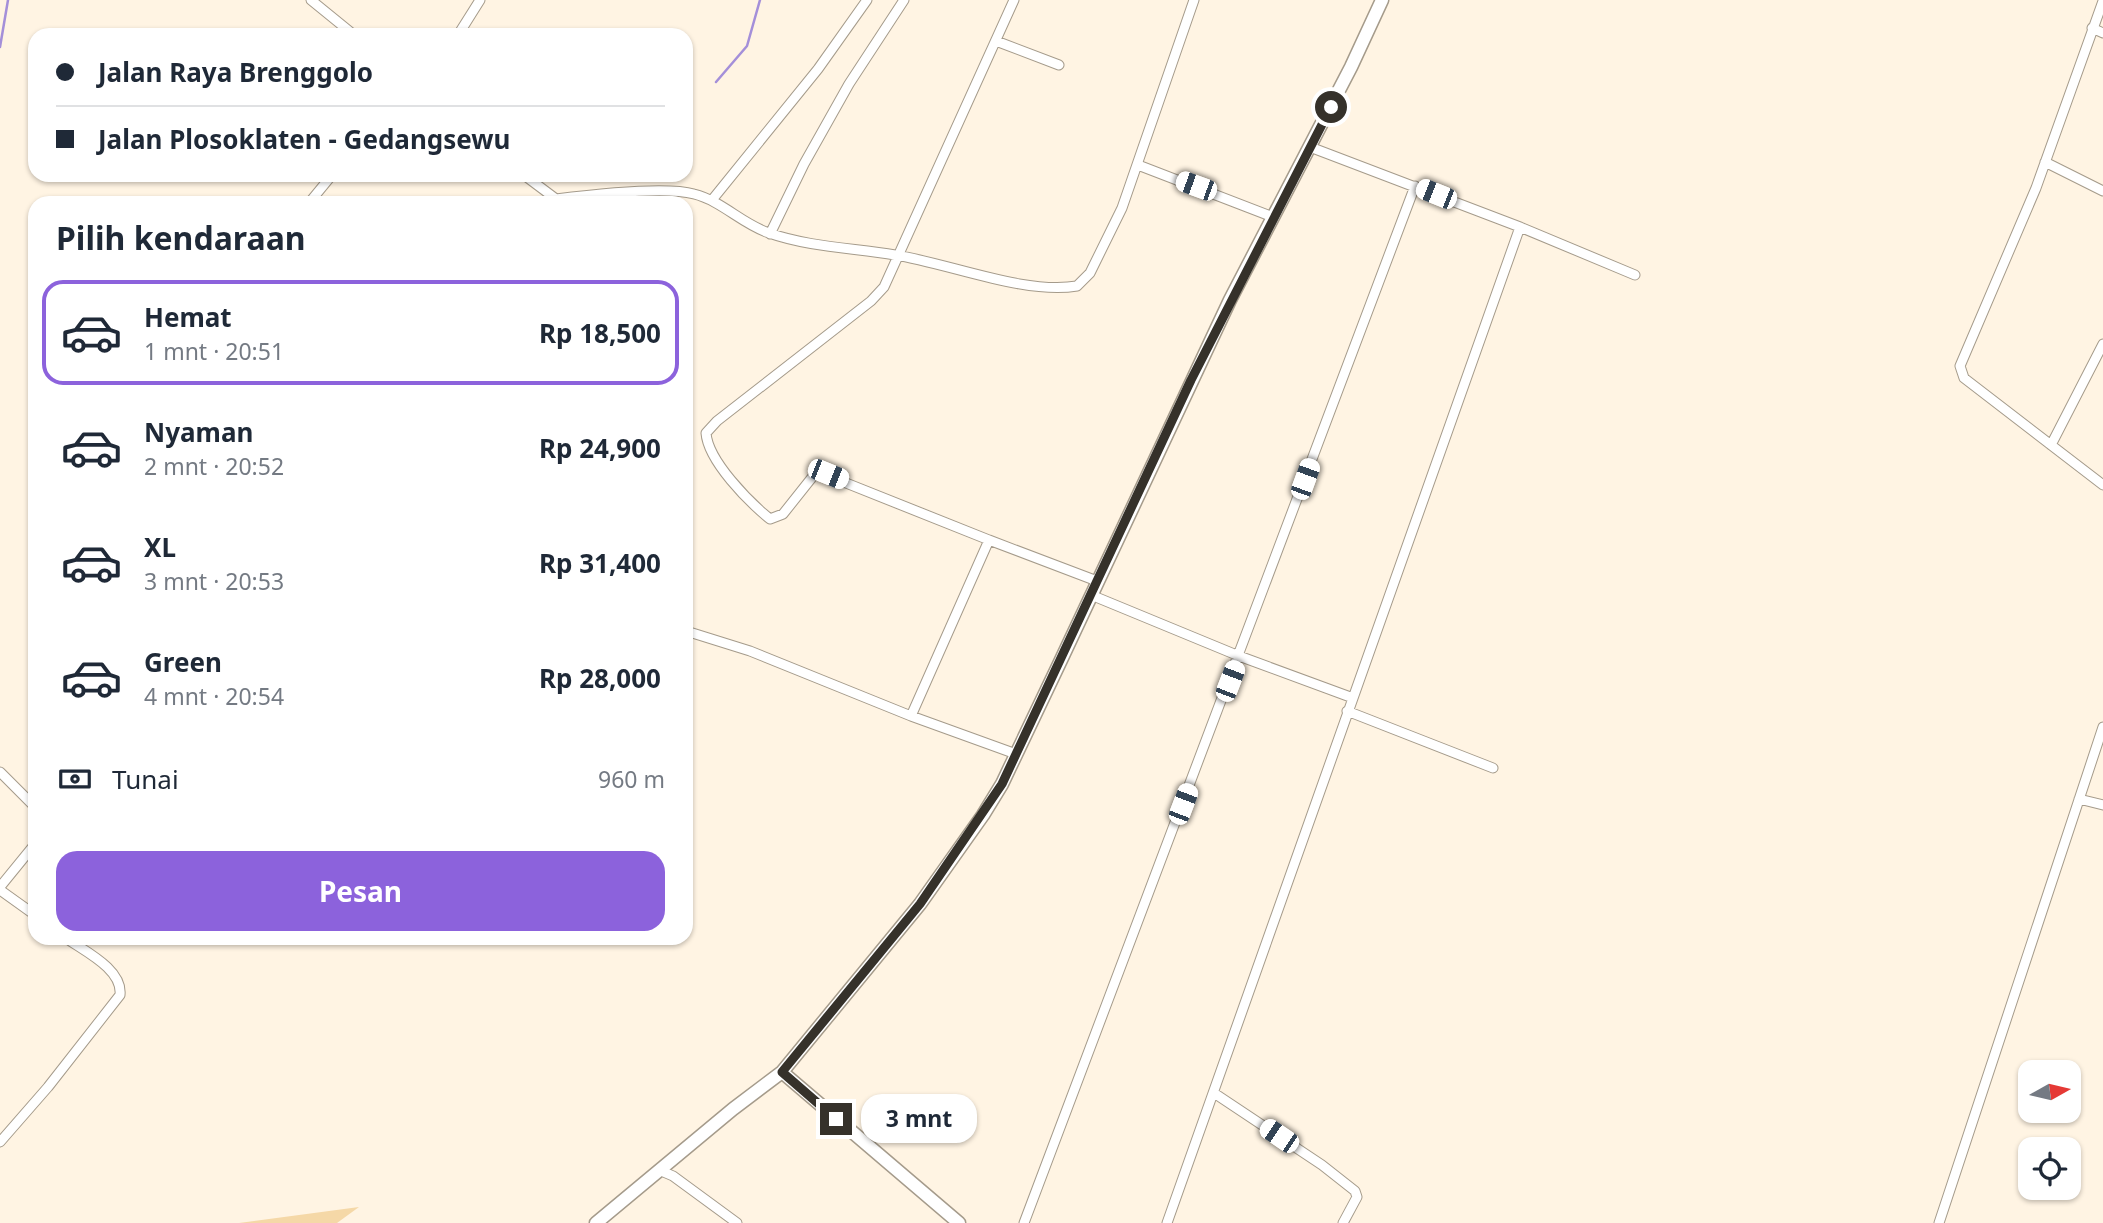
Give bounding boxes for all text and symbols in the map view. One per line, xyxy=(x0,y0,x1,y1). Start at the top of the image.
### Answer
text: Jalan Raya Brenggolo xyxy=(98,54,373,90)
route start xyxy=(1315,91,1347,123)
text: Jalan Plosoklaten - Gedangsewu xyxy=(98,121,511,157)
car xyxy=(1173,169,1220,203)
car xyxy=(1413,176,1460,212)
text: Pilih kendaraan xyxy=(56,216,306,259)
text: Hemat xyxy=(144,299,232,335)
icon: car xyxy=(60,301,123,364)
text: Rp 18,500 xyxy=(539,315,661,351)
text: 1 mnt · 20:51 xyxy=(144,335,284,367)
text: Nyaman xyxy=(144,414,253,450)
icon: car xyxy=(60,416,123,479)
text: Rp 24,900 xyxy=(539,430,661,466)
text: 2 mnt · 20:52 xyxy=(144,450,284,482)
car xyxy=(805,456,852,492)
car xyxy=(1288,456,1323,502)
text: XL xyxy=(144,529,176,565)
icon: car xyxy=(60,531,123,594)
text: Rp 31,400 xyxy=(539,545,661,581)
text: 3 mnt · 20:53 xyxy=(144,565,284,597)
text: Green xyxy=(144,644,222,680)
icon: car xyxy=(60,646,123,709)
car xyxy=(1213,658,1248,704)
text: Rp 28,000 xyxy=(539,660,661,696)
text: 4 mnt · 20:54 xyxy=(144,680,284,712)
icon: cash xyxy=(56,760,94,798)
text: Tunai xyxy=(112,761,179,797)
text: 960 m xyxy=(598,763,665,795)
car xyxy=(1166,781,1201,827)
button: Pesan xyxy=(56,851,665,931)
north arrow xyxy=(2018,1060,2081,1124)
map controls xyxy=(2018,1060,2081,1200)
callout: 3 mnt xyxy=(860,1094,976,1144)
text: 3 mnt xyxy=(886,1102,952,1134)
route end xyxy=(820,1103,852,1135)
car xyxy=(1256,1116,1303,1156)
button: locate xyxy=(2018,1137,2081,1200)

